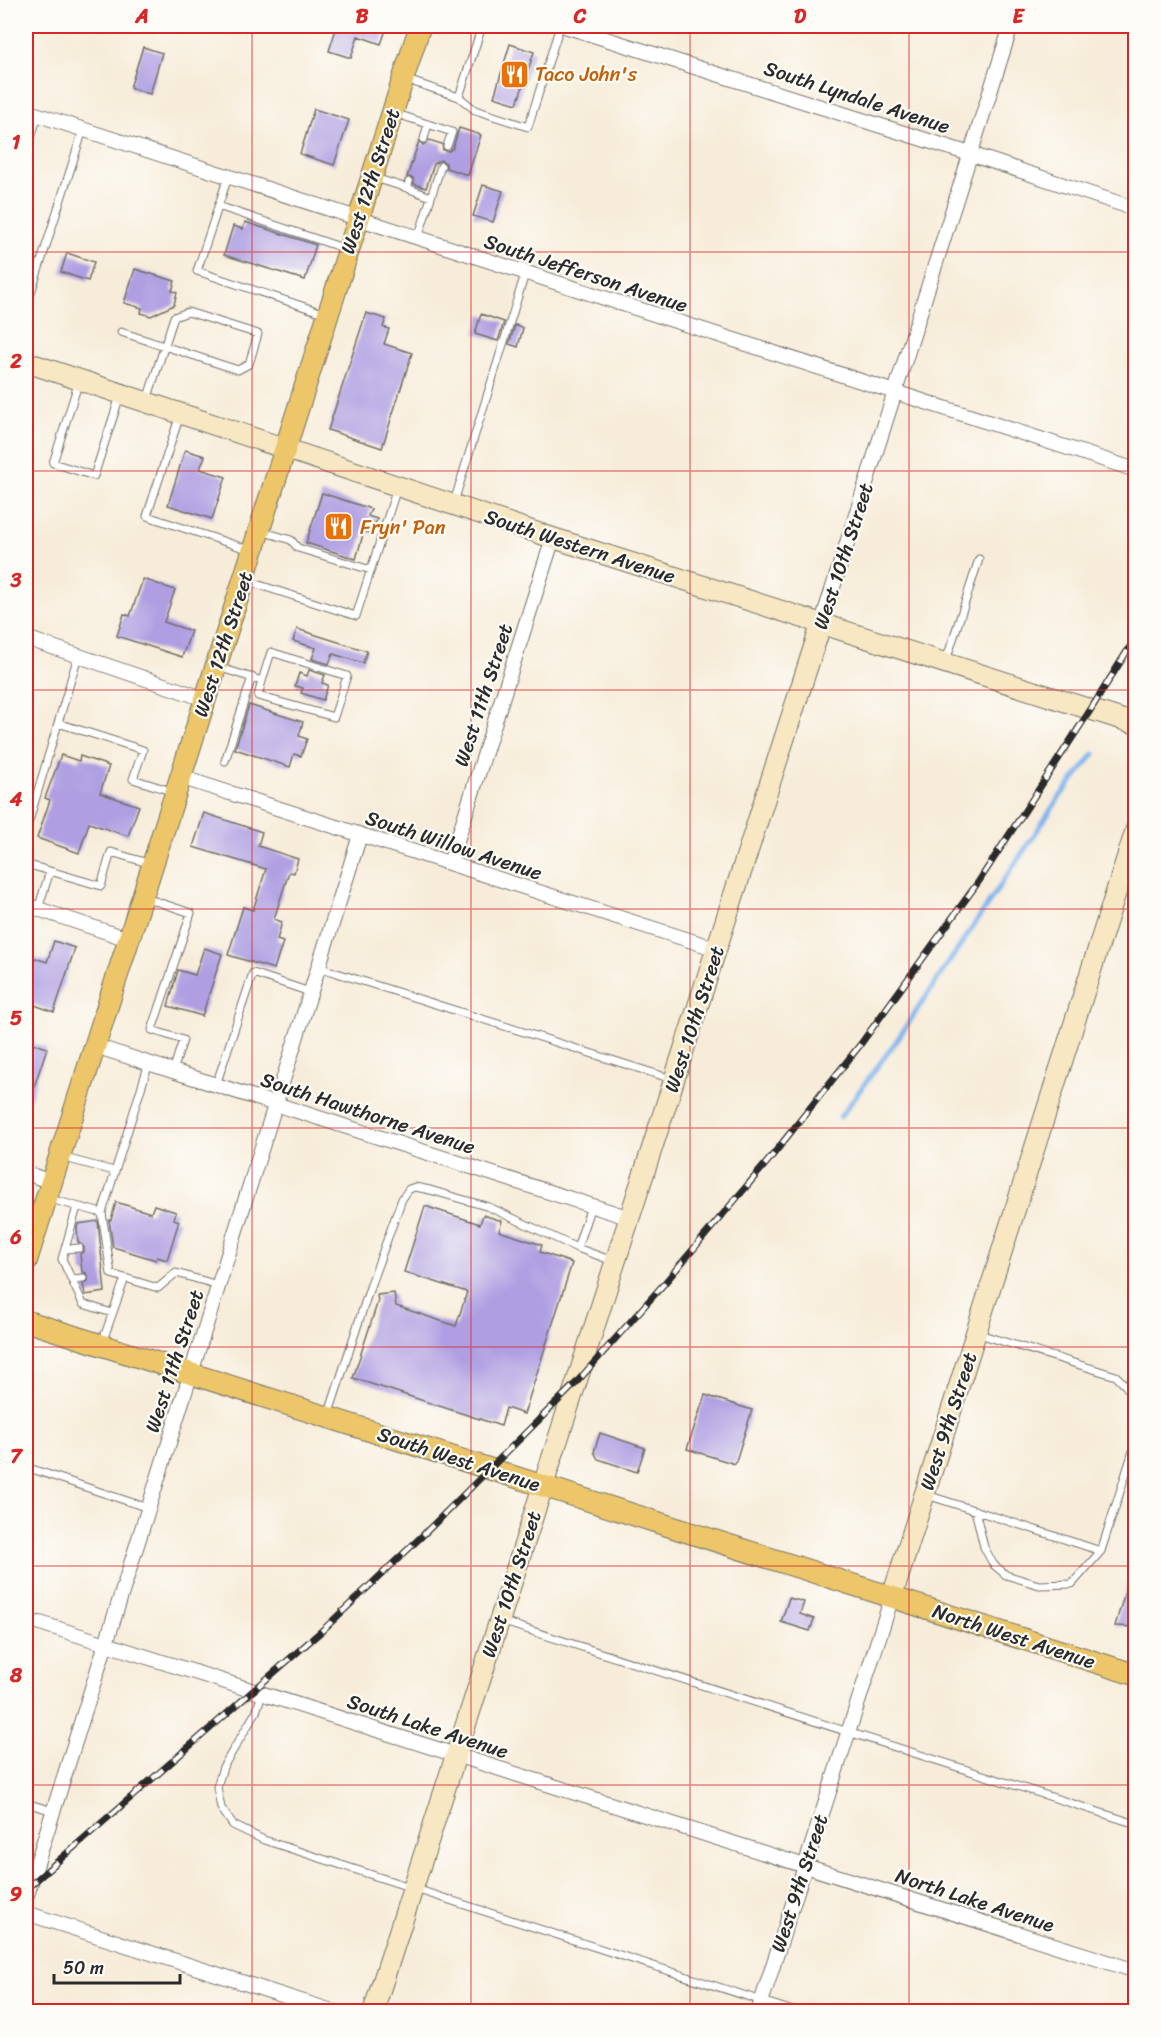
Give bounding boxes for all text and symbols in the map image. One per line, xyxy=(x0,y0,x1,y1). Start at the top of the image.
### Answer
text: A xyxy=(134,0,149,34)
text: B xyxy=(356,0,369,34)
text: C xyxy=(573,0,587,34)
text: D xyxy=(794,0,807,34)
text: E xyxy=(1012,0,1025,34)
street label: South Lyndale Avenue xyxy=(759,51,954,144)
place label: Taco John's xyxy=(535,57,638,92)
restaurant icon: Taco John's xyxy=(498,58,530,90)
street label: West 12th Street xyxy=(330,103,411,259)
text: 1 xyxy=(12,125,21,160)
street label: South Jefferson Avenue xyxy=(479,224,692,323)
text: 2 xyxy=(9,344,22,379)
street label: West 10th Street xyxy=(803,478,884,634)
street label: South Western Avenue xyxy=(480,499,680,594)
place label: Fryn' Pan xyxy=(360,510,446,545)
restaurant icon: Fryn' Pan xyxy=(323,511,355,543)
text: 3 xyxy=(10,563,22,598)
street label: West 12th Street xyxy=(183,566,264,722)
street label: West 11th Street xyxy=(444,619,523,771)
text: 4 xyxy=(9,782,23,817)
street label: South Willow Avenue xyxy=(361,800,547,891)
street label: West 10th Street xyxy=(654,941,735,1097)
text: 5 xyxy=(10,1001,22,1036)
street label: South Hawthorne Avenue xyxy=(256,1062,480,1165)
text: 6 xyxy=(9,1220,22,1255)
street label: West 11th Street xyxy=(135,1285,214,1437)
street label: West 9th Street xyxy=(910,1347,987,1495)
street label: South West Avenue xyxy=(373,1417,545,1502)
text: 7 xyxy=(10,1439,23,1474)
street label: West 10th Street xyxy=(471,1506,552,1662)
street label: North West Avenue xyxy=(928,1594,1100,1679)
text: 8 xyxy=(9,1658,23,1693)
street label: South Lake Avenue xyxy=(343,1684,513,1769)
street label: West 9th Street xyxy=(761,1809,838,1957)
street label: North Lake Avenue xyxy=(891,1858,1059,1943)
text: 9 xyxy=(10,1877,22,1912)
scale bar xyxy=(54,1947,180,1985)
text: 50 m xyxy=(63,1952,104,1984)

